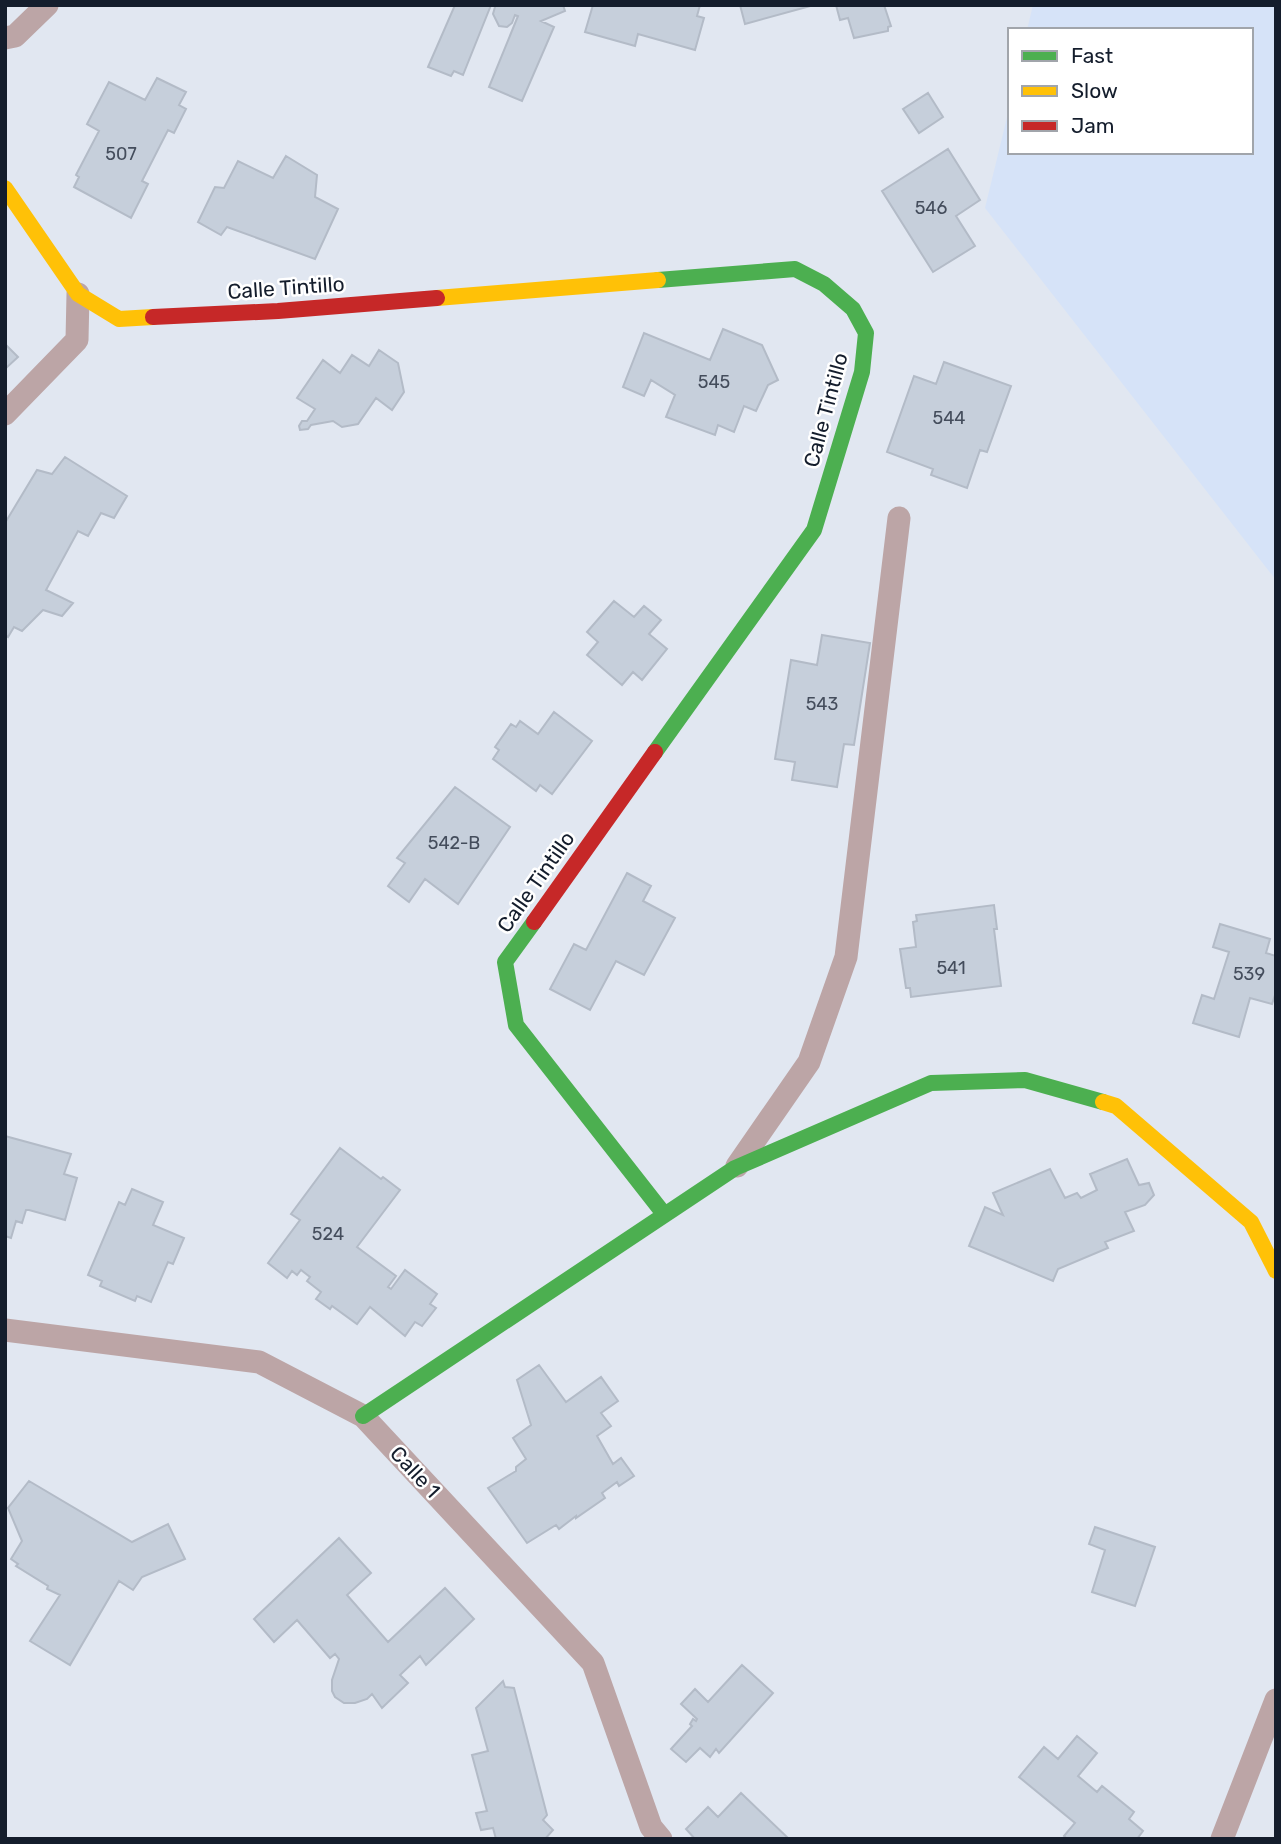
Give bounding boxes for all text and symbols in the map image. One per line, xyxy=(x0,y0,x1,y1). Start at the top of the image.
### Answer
legend xyxy=(1008,28,1253,154)
text: Fast xyxy=(1071,43,1113,68)
text: Slow xyxy=(1071,78,1118,103)
text: Jam xyxy=(1071,113,1115,138)
house number: 507 xyxy=(105,143,137,165)
house number: 546 xyxy=(915,197,948,219)
street label: Calle Tintillo xyxy=(226,271,345,304)
street label: Calle Tintillo xyxy=(798,350,853,470)
house number: 545 xyxy=(698,371,730,393)
house number: 544 xyxy=(932,407,966,429)
house number: 543 xyxy=(806,693,838,715)
street label: Calle Tintillo xyxy=(492,826,580,937)
house number: 542-B xyxy=(428,832,480,854)
house number: 541 xyxy=(936,957,966,979)
house number: 539 xyxy=(1233,963,1265,985)
house number: 524 xyxy=(312,1223,344,1245)
street label: Calle 1 xyxy=(385,1441,446,1503)

